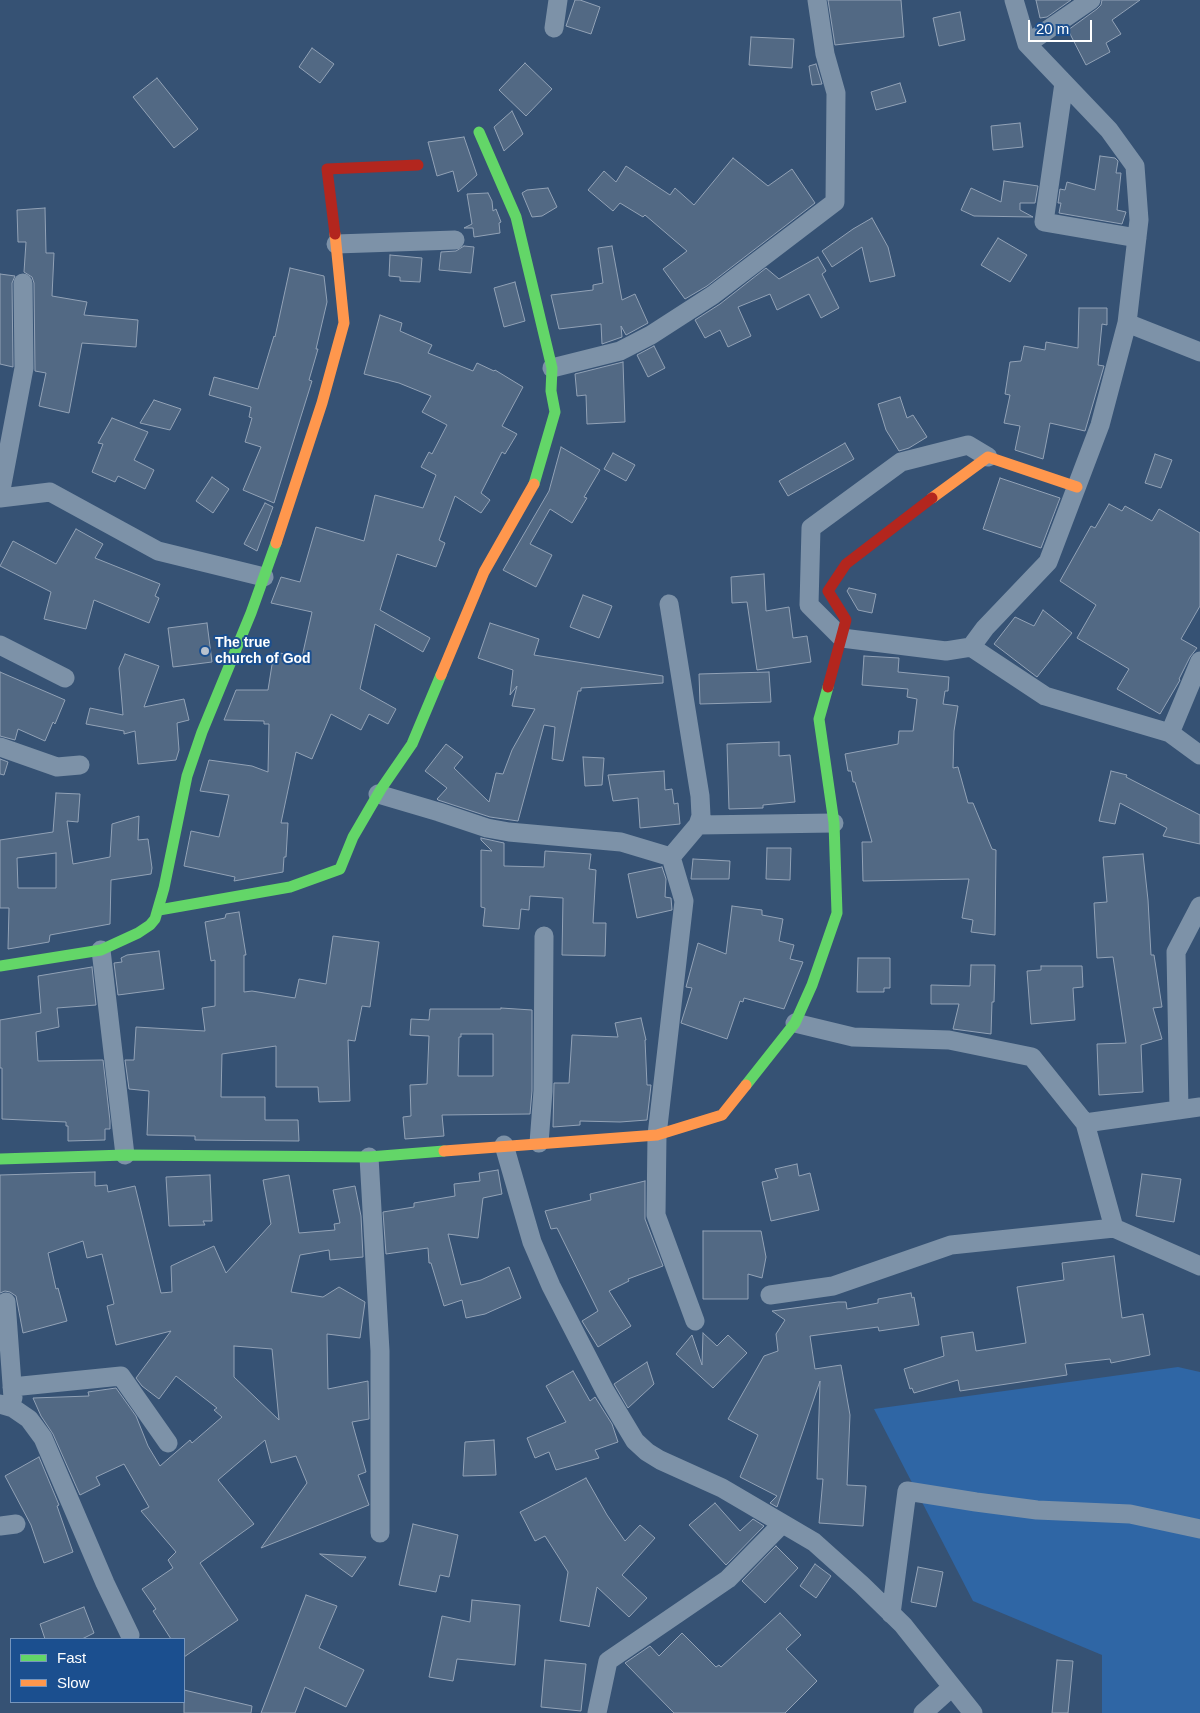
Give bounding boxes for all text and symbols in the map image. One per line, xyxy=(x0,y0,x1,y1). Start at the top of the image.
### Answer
scale bar xyxy=(1030,10,1094,42)
text: 20 m xyxy=(1036,20,1069,37)
place label: The true church of God xyxy=(215,635,311,668)
marker: The true church of God xyxy=(199,645,211,657)
legend xyxy=(10,1638,185,1703)
text: Fast xyxy=(57,1649,86,1666)
text: Slow xyxy=(57,1674,90,1691)

